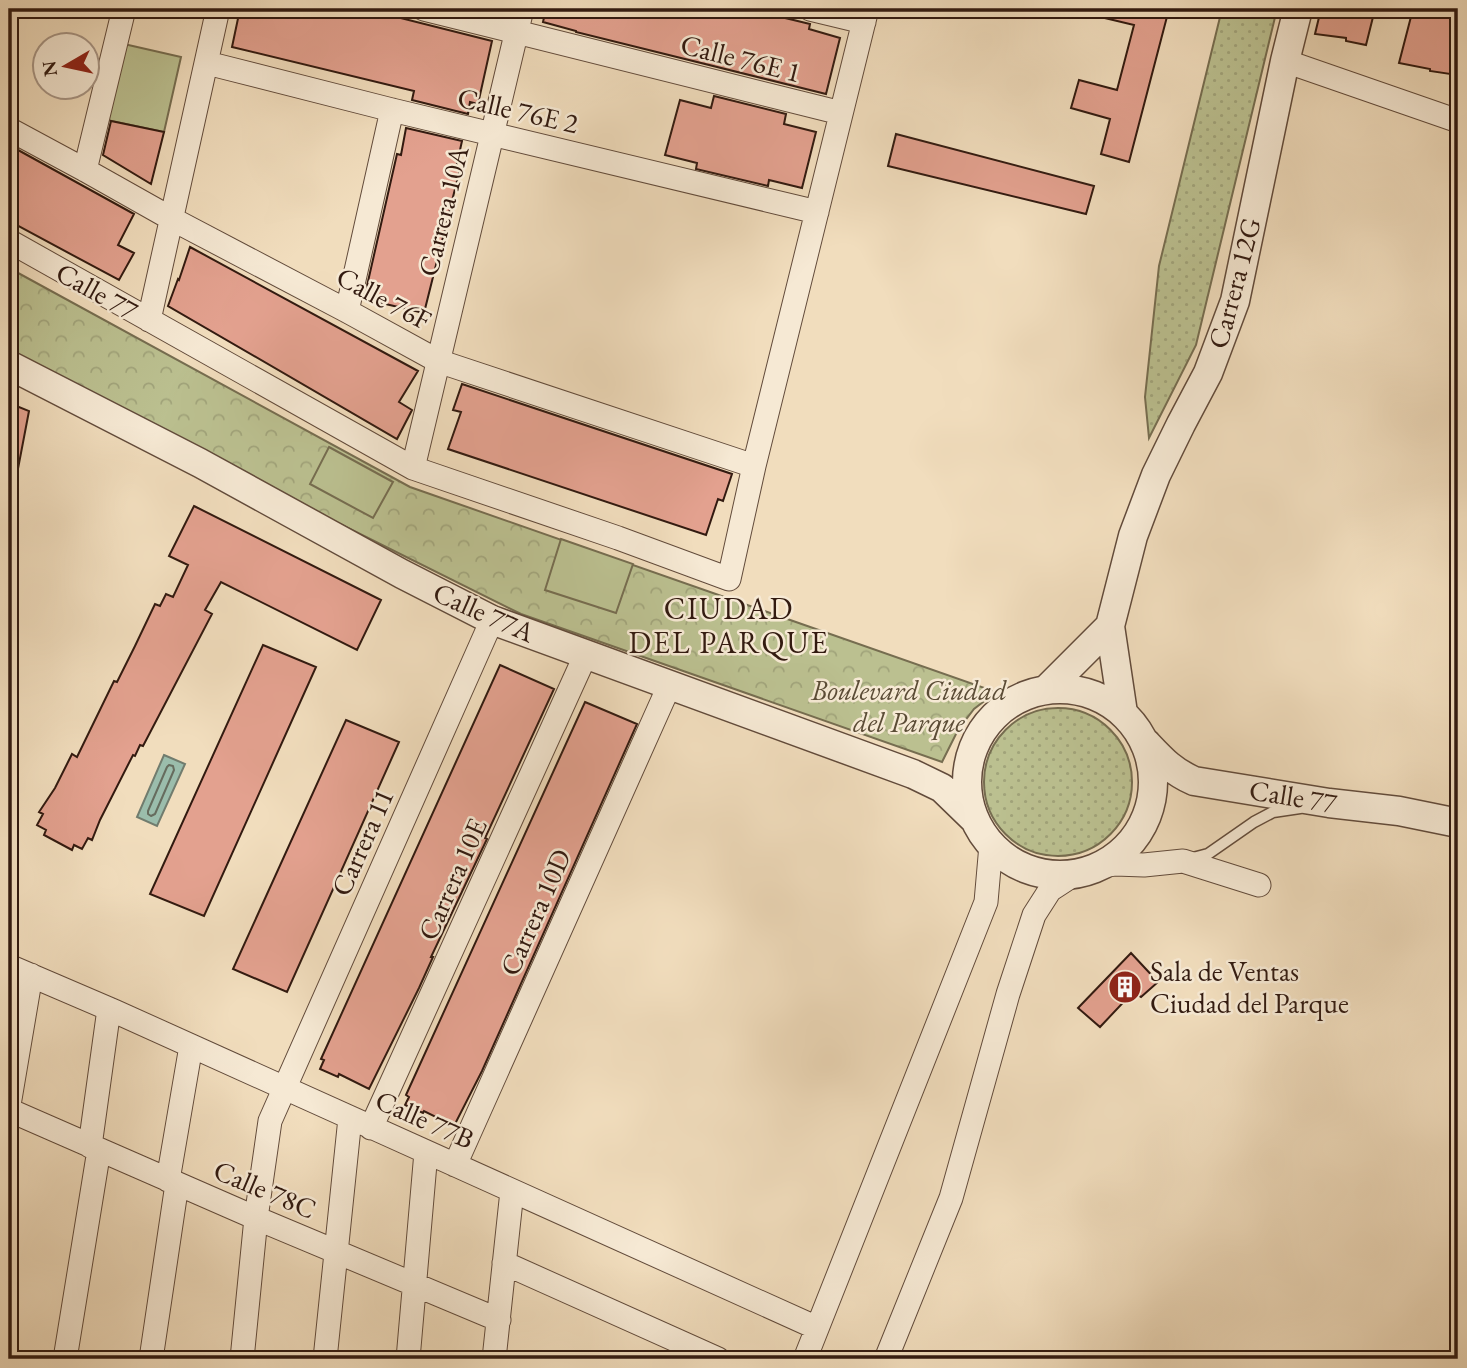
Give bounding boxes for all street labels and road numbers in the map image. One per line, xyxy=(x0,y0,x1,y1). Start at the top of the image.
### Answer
street label: Calle 76E 1 xyxy=(677,26,805,90)
street label: Calle 76E 2 xyxy=(454,79,582,141)
street label: Carrera 10A xyxy=(409,141,477,280)
street label: Carrera 12G xyxy=(1199,214,1269,352)
street label: Calle 77 xyxy=(50,254,145,328)
street label: Calle 76F xyxy=(330,258,438,338)
street label: Calle 77A xyxy=(428,574,541,651)
street label: Calle 77 xyxy=(1247,771,1340,821)
street label: Carrera 11 xyxy=(322,783,402,901)
street label: Carrera 10E xyxy=(409,812,495,945)
street label: Carrera 10D xyxy=(491,843,579,981)
street label: Calle 77B xyxy=(370,1081,480,1157)
street label: Calle 78C xyxy=(208,1151,322,1227)

